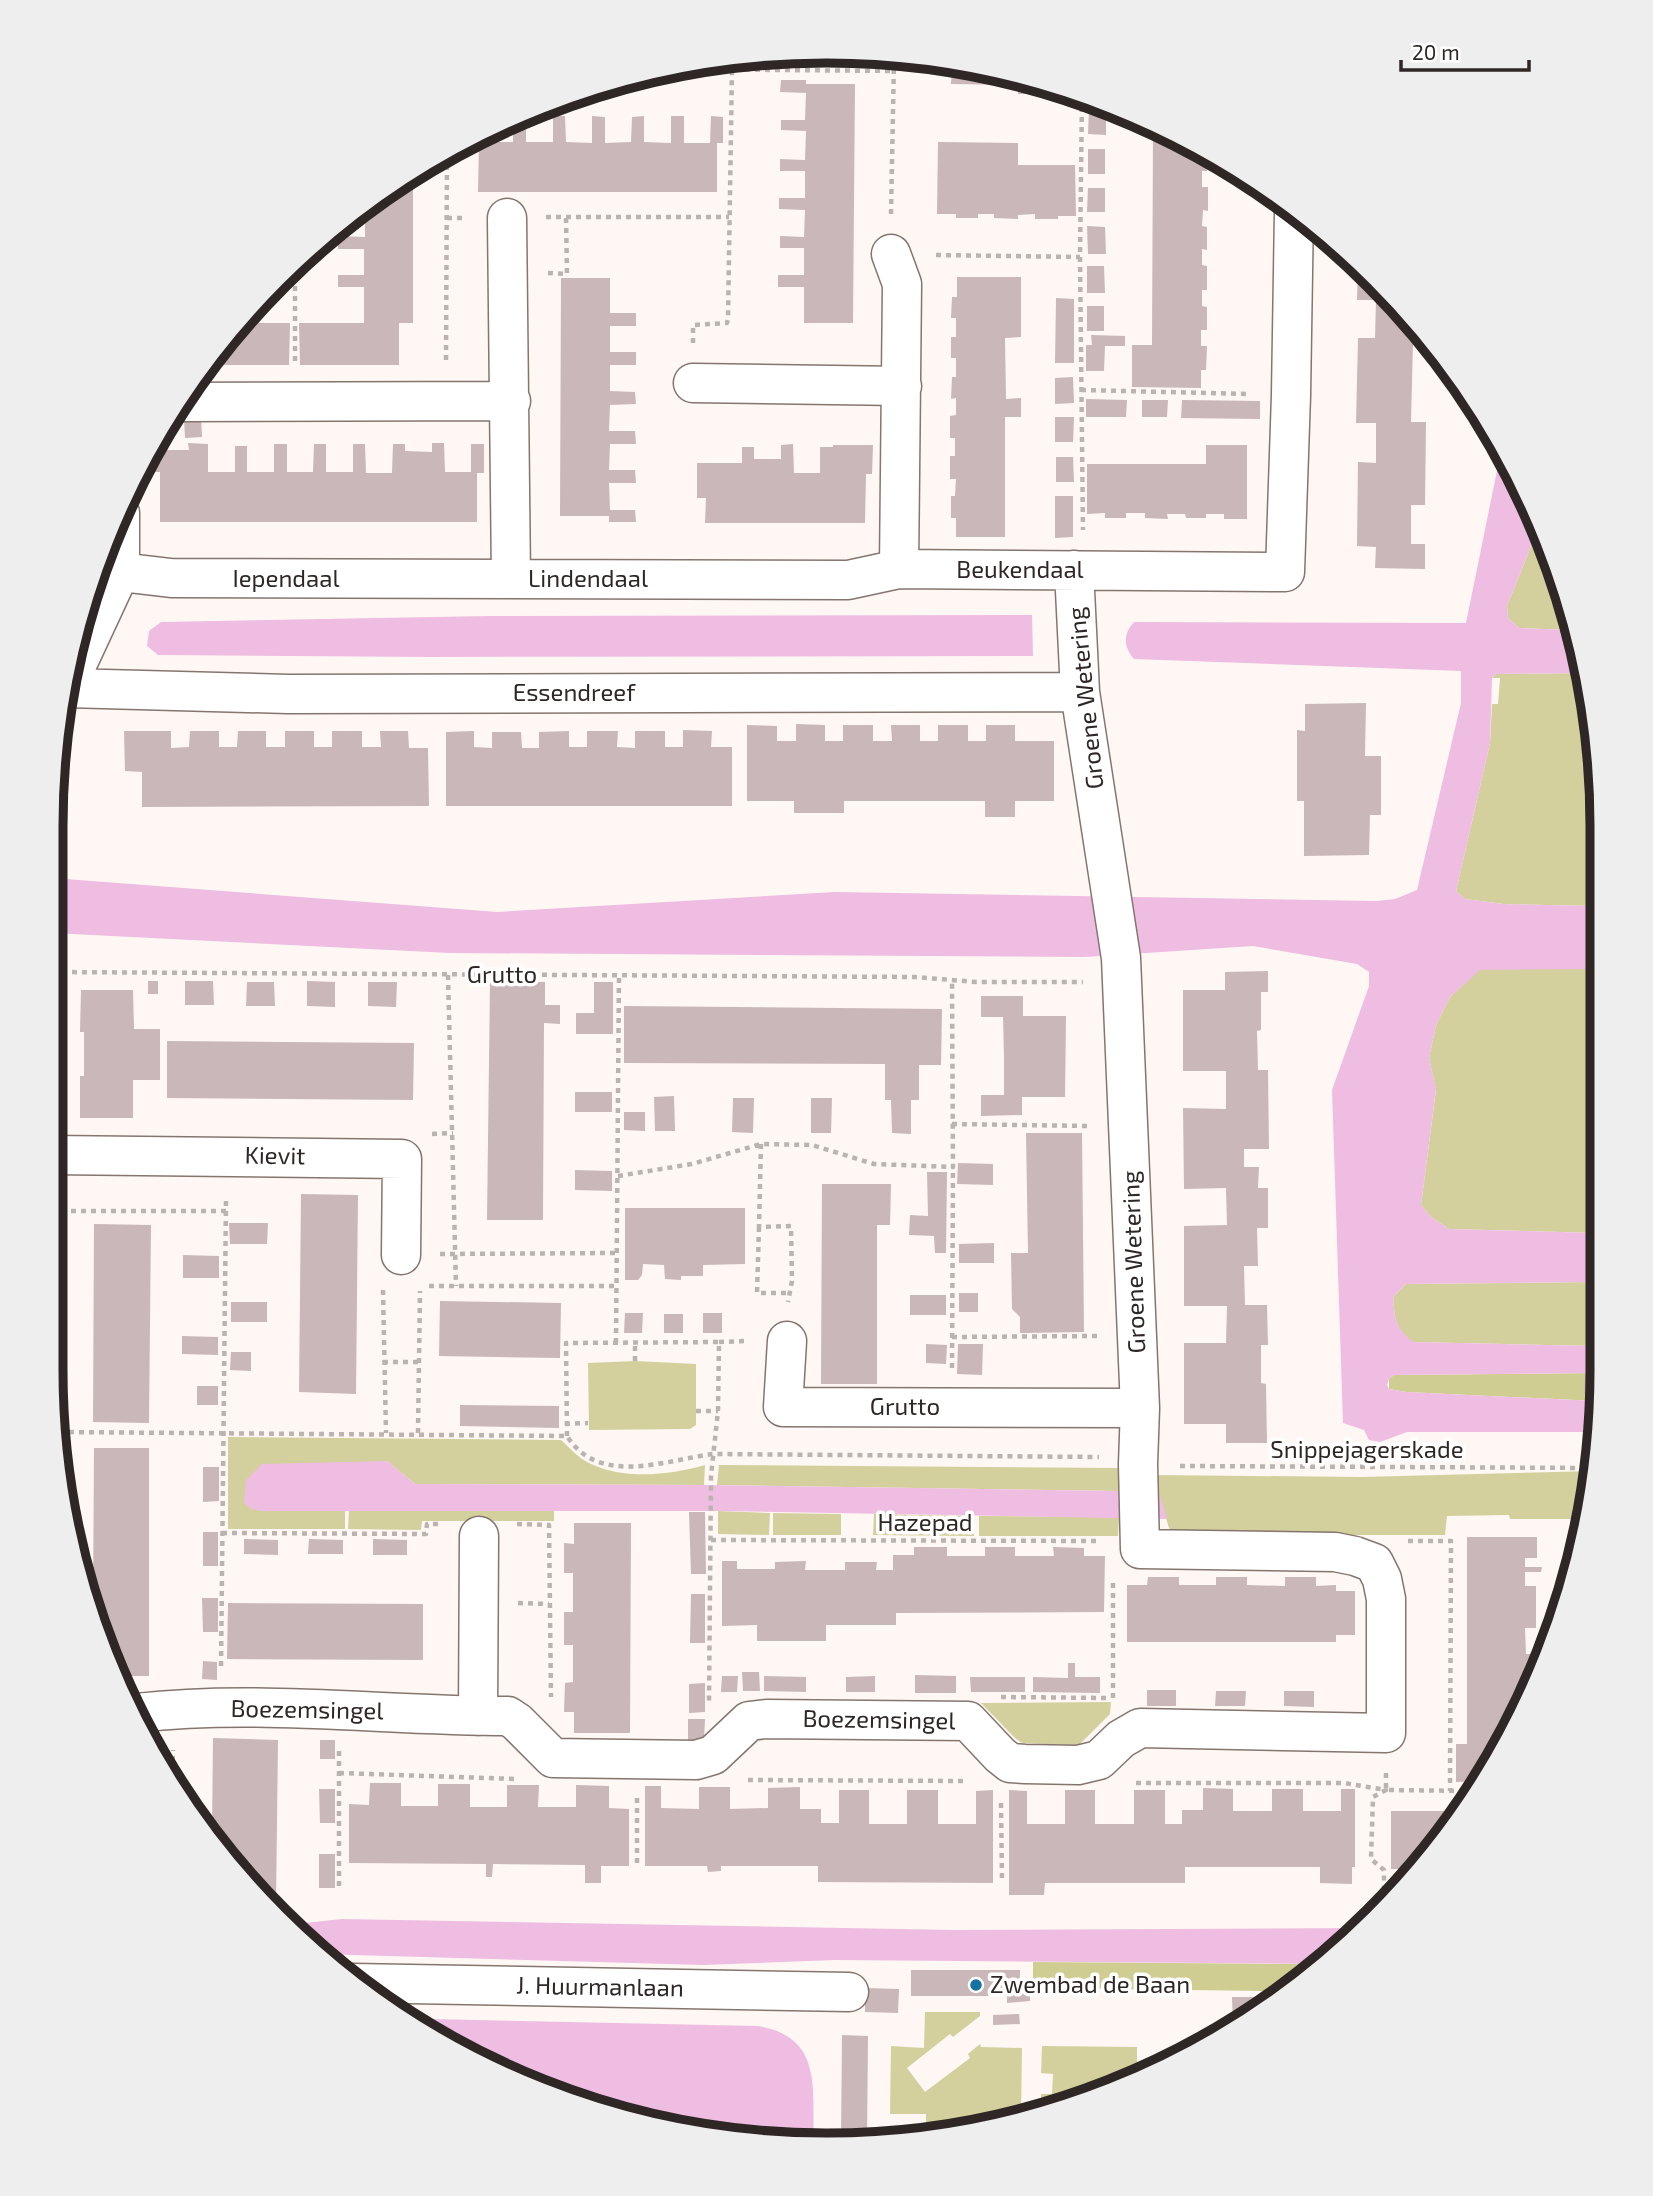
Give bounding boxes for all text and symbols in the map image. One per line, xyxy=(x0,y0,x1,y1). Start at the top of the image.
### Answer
scale bar xyxy=(1401,28,1529,72)
text: 20 m xyxy=(1412,39,1460,64)
street label: Beukendaal xyxy=(956,554,1084,583)
street label: Iependaal xyxy=(232,563,340,592)
street label: Lindendaal xyxy=(528,563,648,592)
street label: Groene Wetering xyxy=(1061,606,1108,791)
street label: Essendreef xyxy=(513,677,636,706)
street label: Grutto xyxy=(467,959,537,988)
street label: Kievit xyxy=(244,1139,306,1170)
street label: Groene Wetering xyxy=(1115,1170,1150,1354)
street label: Grutto xyxy=(870,1391,940,1420)
street label: Snippejagerskade xyxy=(1270,1434,1464,1463)
street label: Hazepad xyxy=(877,1507,973,1536)
street label: Boezemsingel xyxy=(230,1693,384,1724)
street label: Boezemsingel xyxy=(802,1703,956,1734)
place label: Zwembad de Baan xyxy=(990,1969,1190,1998)
street label: J. Huurmanlaan xyxy=(516,1970,684,2001)
marker: Zwembad de Baan xyxy=(968,1977,984,1993)

